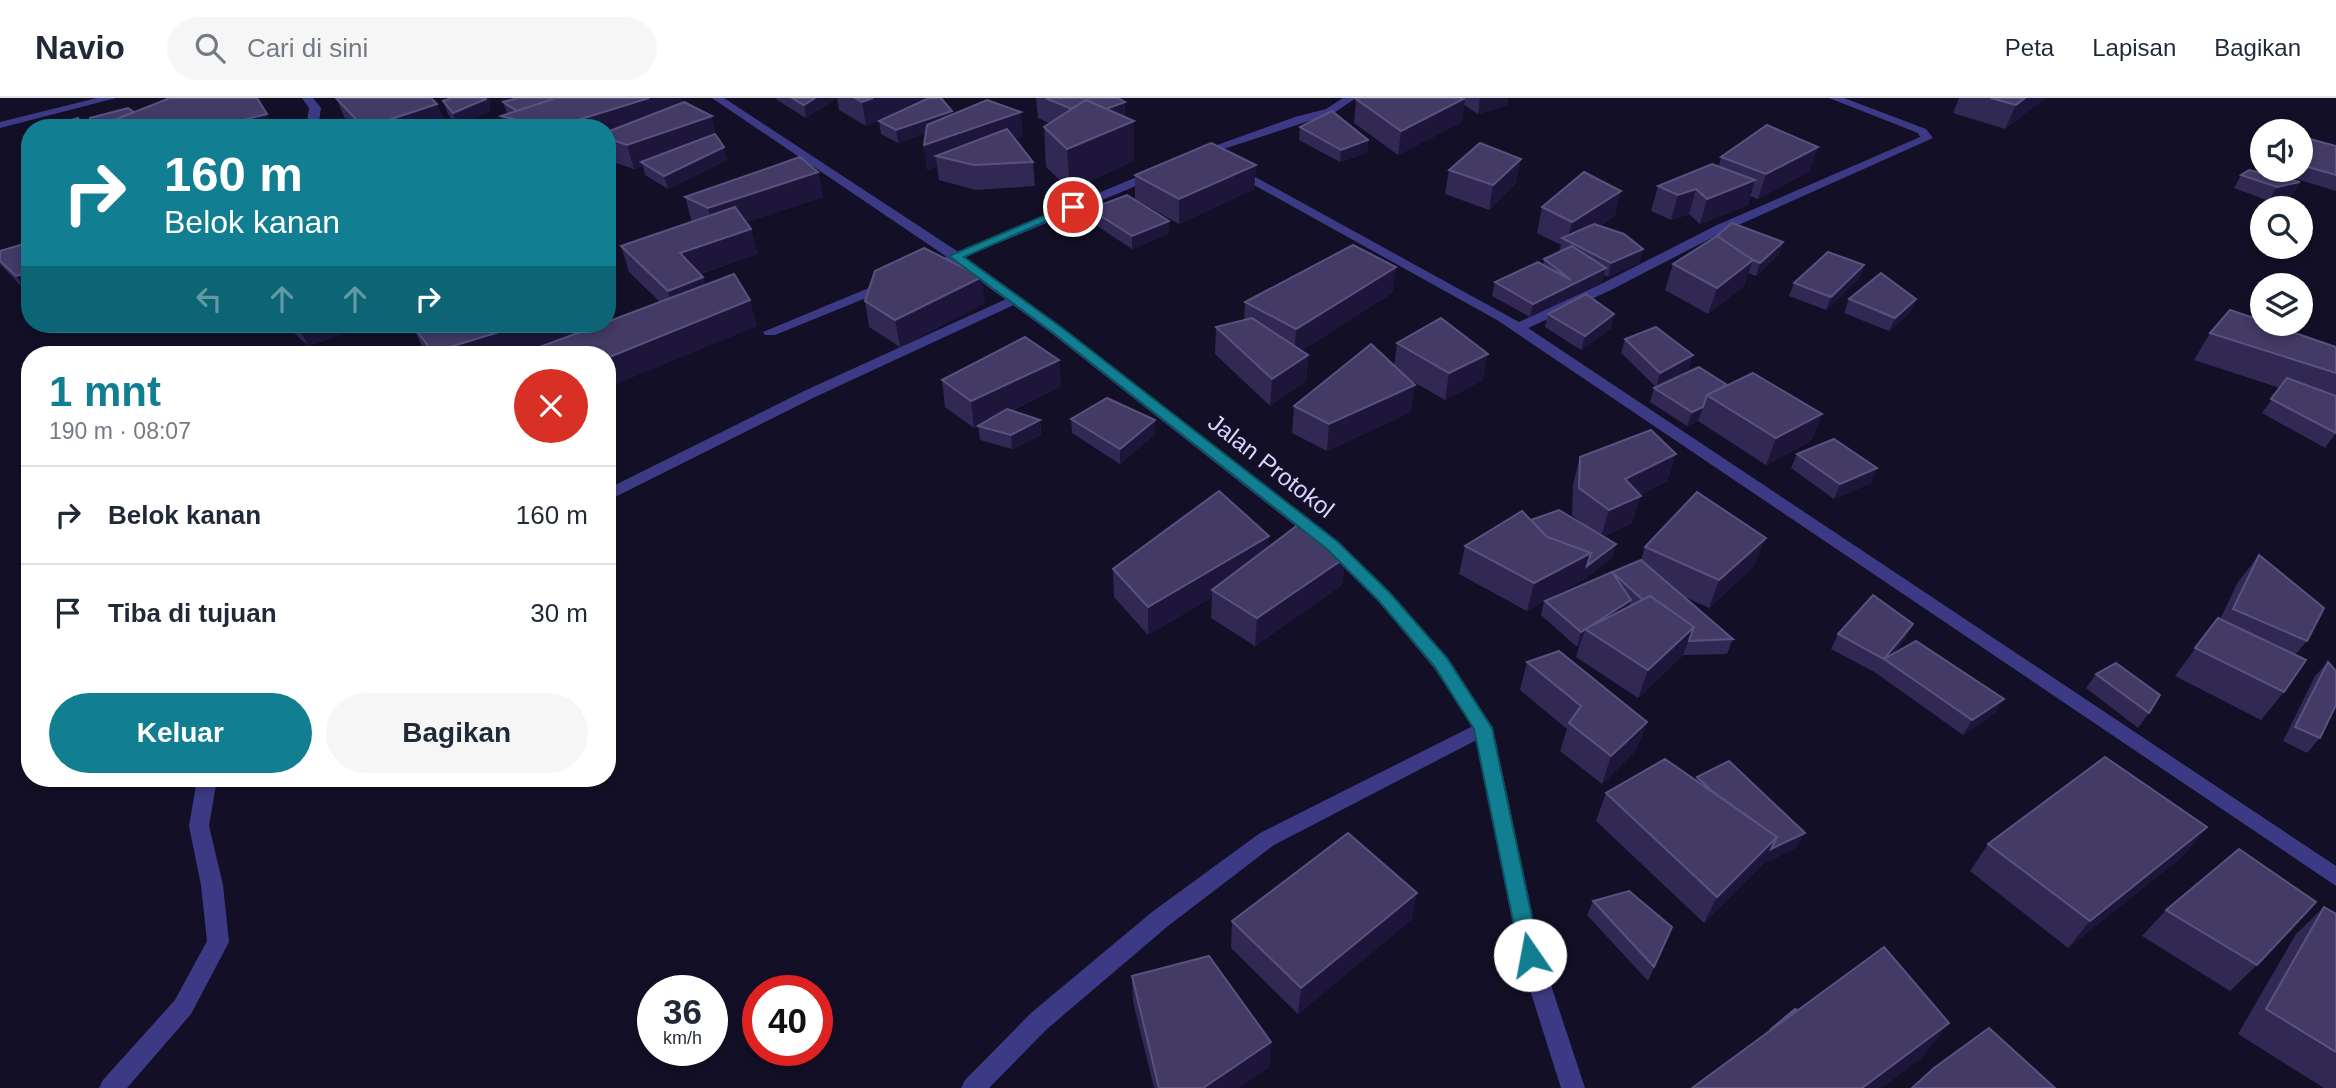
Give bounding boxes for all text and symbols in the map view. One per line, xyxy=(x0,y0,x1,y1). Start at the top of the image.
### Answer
search box xyxy=(167,17,657,80)
text: Navio xyxy=(35,29,125,66)
icon: search xyxy=(191,29,229,67)
text: Cari di sini xyxy=(247,33,368,63)
text: Peta xyxy=(2005,34,2054,61)
text: Lapisan xyxy=(2092,34,2176,61)
text: Bagikan xyxy=(2214,34,2301,61)
map controls xyxy=(2250,119,2313,336)
button: sound xyxy=(2250,119,2313,182)
icon: right xyxy=(49,147,140,238)
text: 160 m xyxy=(164,147,303,201)
pin xyxy=(1043,177,1103,237)
icon: arrive xyxy=(1054,188,1092,226)
button: search xyxy=(2250,196,2313,259)
text: Belok kanan xyxy=(164,204,340,240)
button: layers xyxy=(2250,273,2313,336)
icon: left xyxy=(190,280,228,318)
icon: ahead xyxy=(263,280,301,318)
icon: ahead xyxy=(336,280,374,318)
icon: right xyxy=(409,280,447,318)
text: 1 mnt xyxy=(49,368,161,415)
button: close xyxy=(514,369,588,443)
street label: Jalan Protokol xyxy=(1203,408,1340,523)
text: 190 m · 08:07 xyxy=(49,418,191,444)
icon: right xyxy=(49,496,87,534)
text: Belok kanan xyxy=(108,500,261,530)
text: 160 m xyxy=(516,500,588,530)
icon: arrive xyxy=(49,594,87,632)
text: Tiba di tujuan xyxy=(108,598,277,628)
text: 30 m xyxy=(530,598,588,628)
button: Keluar xyxy=(49,693,312,773)
button: Bagikan xyxy=(326,693,588,773)
position arrow xyxy=(1493,918,1567,992)
speed limit sign: 40 xyxy=(742,975,833,1066)
text: 36 xyxy=(663,992,702,1031)
text: km/h xyxy=(663,1028,702,1048)

